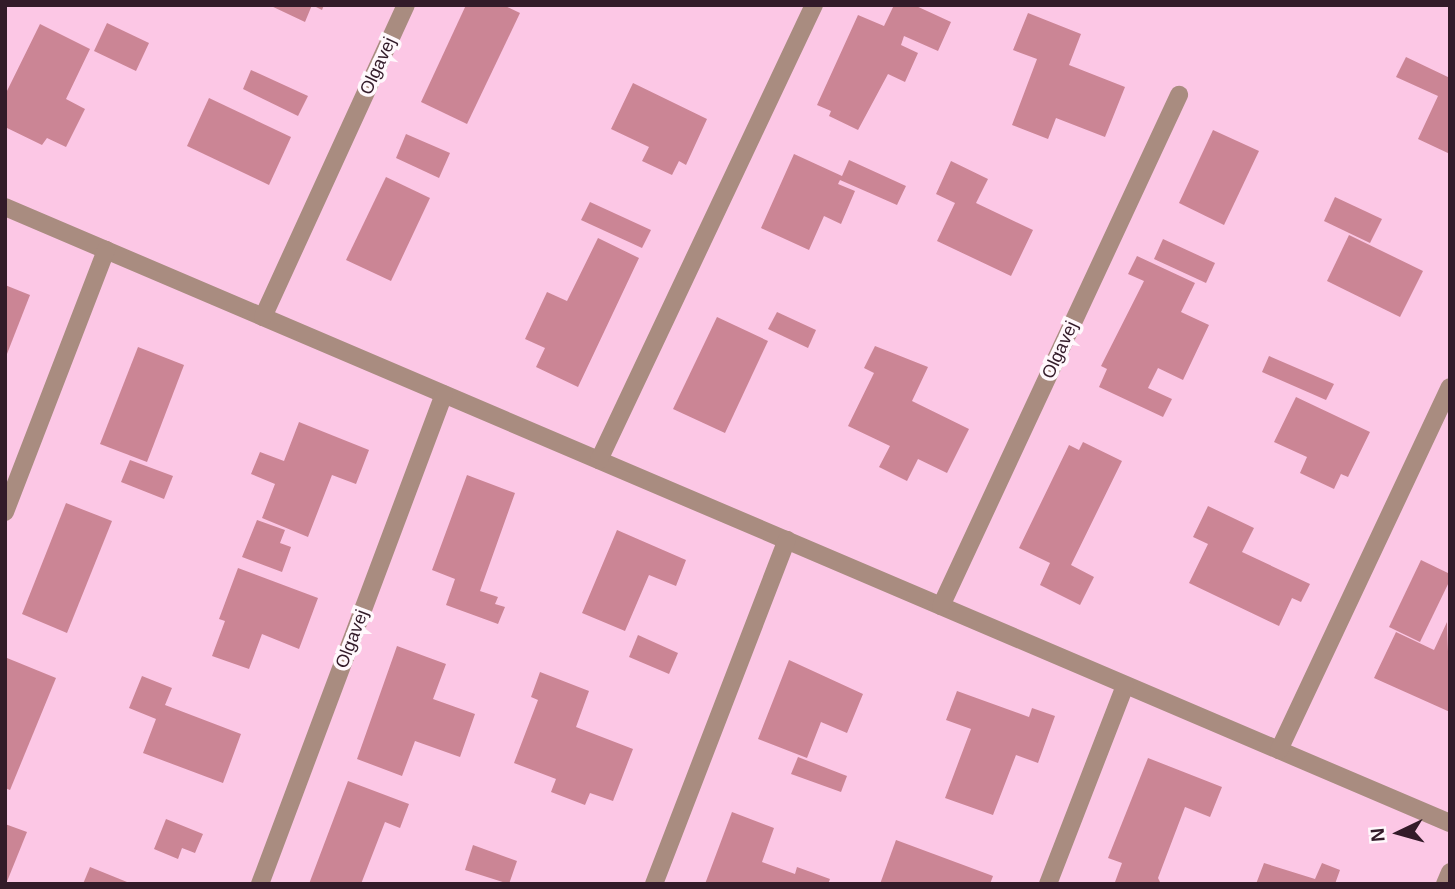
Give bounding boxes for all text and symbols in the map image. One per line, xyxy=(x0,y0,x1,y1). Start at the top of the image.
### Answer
street label: Olgavej xyxy=(355,34,401,98)
street label: Olgavej xyxy=(1037,318,1083,382)
street label: Olgavej xyxy=(331,607,373,671)
north arrow xyxy=(1364,798,1434,868)
text: N xyxy=(1367,827,1389,843)

